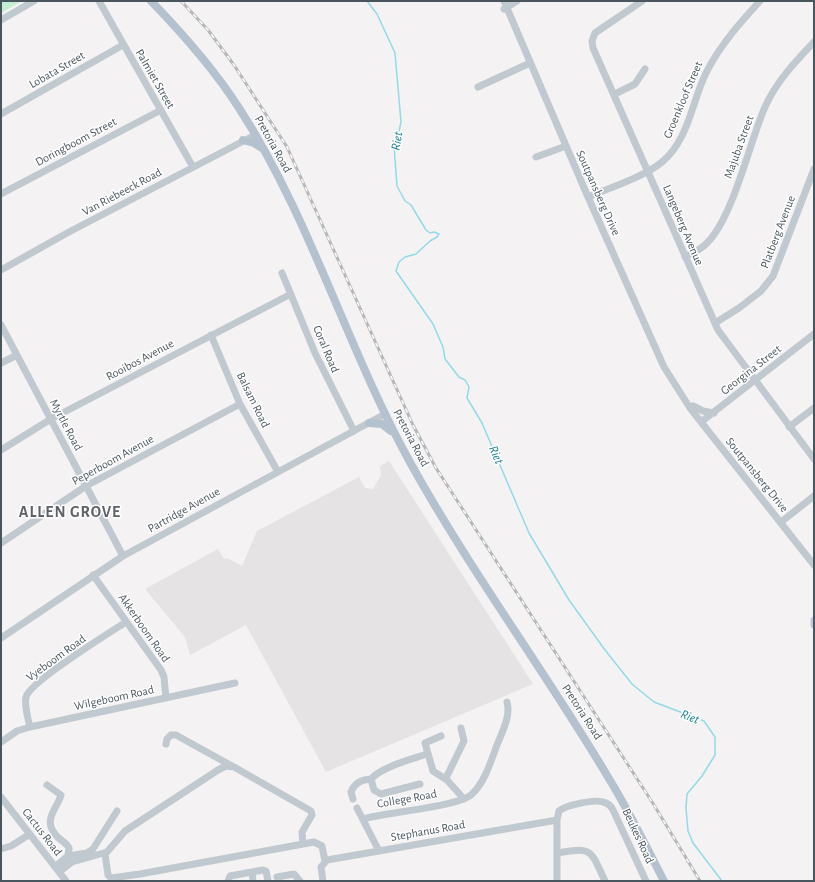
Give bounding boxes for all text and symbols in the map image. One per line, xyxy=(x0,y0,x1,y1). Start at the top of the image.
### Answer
street label: Palmiet Street xyxy=(132,47,178,111)
street label: Lobata Street xyxy=(27,48,87,92)
street label: Groenkloof Street xyxy=(660,59,706,141)
street label: Pretoria Road xyxy=(251,113,295,175)
street label: Majuba Street xyxy=(721,113,757,181)
street label: Doringboom Street xyxy=(33,115,119,169)
water label: Riet xyxy=(388,130,406,152)
street label: Soutpansberg Drive xyxy=(573,148,623,238)
street label: Van Riebeeck Road xyxy=(80,165,164,219)
street label: Langeberg Avenue xyxy=(659,182,707,268)
street label: Platberg Avenue xyxy=(757,193,799,271)
street label: Coral Road xyxy=(310,323,342,375)
street label: Rooibos Avenue xyxy=(104,336,176,384)
street label: Georgina Street xyxy=(718,342,784,398)
street label: Balsam Road xyxy=(233,370,273,430)
street label: Myrtle Road xyxy=(46,397,86,453)
street label: Pretoria Road xyxy=(390,407,432,469)
street label: Peperboom Avenue xyxy=(70,432,156,488)
street label: Soutpansberg Drive xyxy=(723,435,791,515)
water label: Riet xyxy=(485,443,507,467)
street label: Partridge Avenue xyxy=(145,484,223,536)
district label: ALLEN GROVE xyxy=(19,502,121,522)
street label: Akkerboom Road xyxy=(115,591,173,665)
street label: Vyeboom Road xyxy=(23,632,89,684)
street label: Pretoria Road xyxy=(559,682,605,742)
street label: Wilgeboom Road xyxy=(73,683,155,713)
water label: Riet xyxy=(678,706,702,728)
street label: College Road xyxy=(376,787,438,811)
street label: Cactus Road xyxy=(19,805,65,859)
street label: Beukes Road xyxy=(619,806,657,866)
street label: Stephanus Road xyxy=(390,817,466,845)

